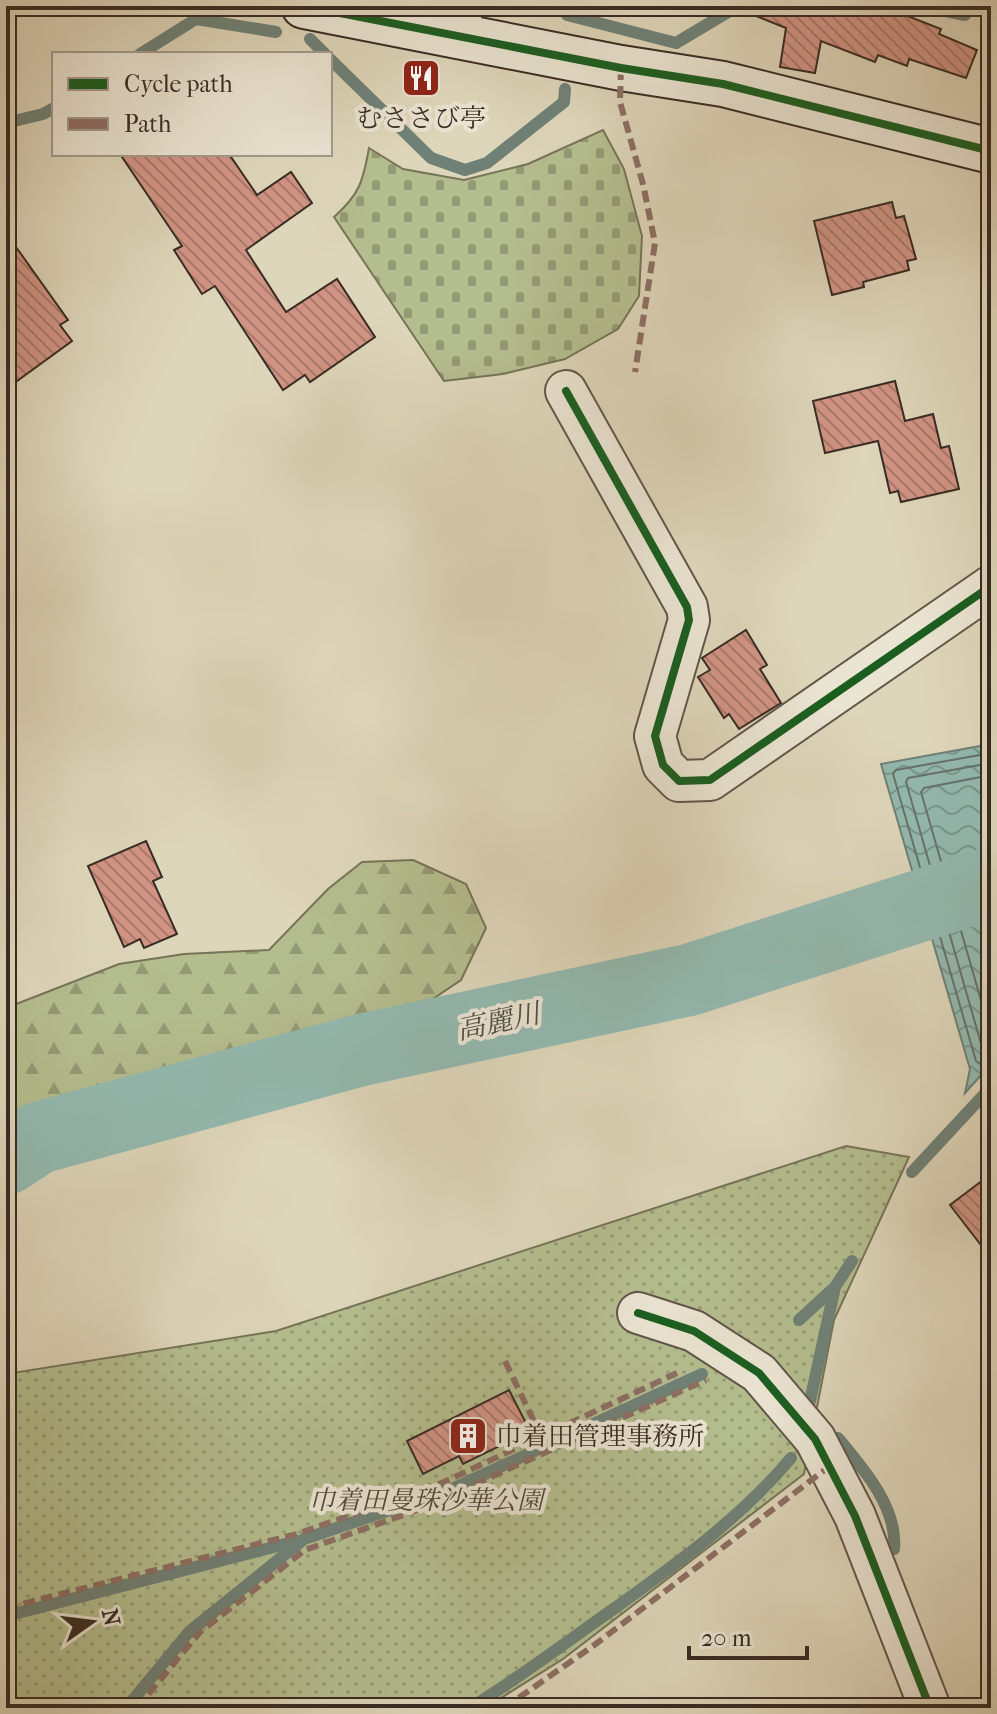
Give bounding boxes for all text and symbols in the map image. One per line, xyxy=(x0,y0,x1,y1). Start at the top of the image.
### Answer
legend xyxy=(52,52,332,156)
restaurant icon: むささび亭 xyxy=(400,57,442,99)
text: Cycle path xyxy=(124,70,233,98)
place label: むささび亭 xyxy=(356,103,486,134)
text: Path xyxy=(124,110,172,138)
water label: 高麗川 xyxy=(454,996,546,1046)
building icon: 巾着田管理事務所 xyxy=(447,1415,489,1457)
place label: 巾着田管理事務所 xyxy=(496,1421,704,1452)
park label: 巾着田曼珠沙華公園 xyxy=(309,1485,547,1516)
north arrow xyxy=(52,1582,132,1662)
text: N xyxy=(96,1606,125,1629)
scale bar xyxy=(689,1610,807,1660)
text: 20 m xyxy=(701,1624,752,1652)

